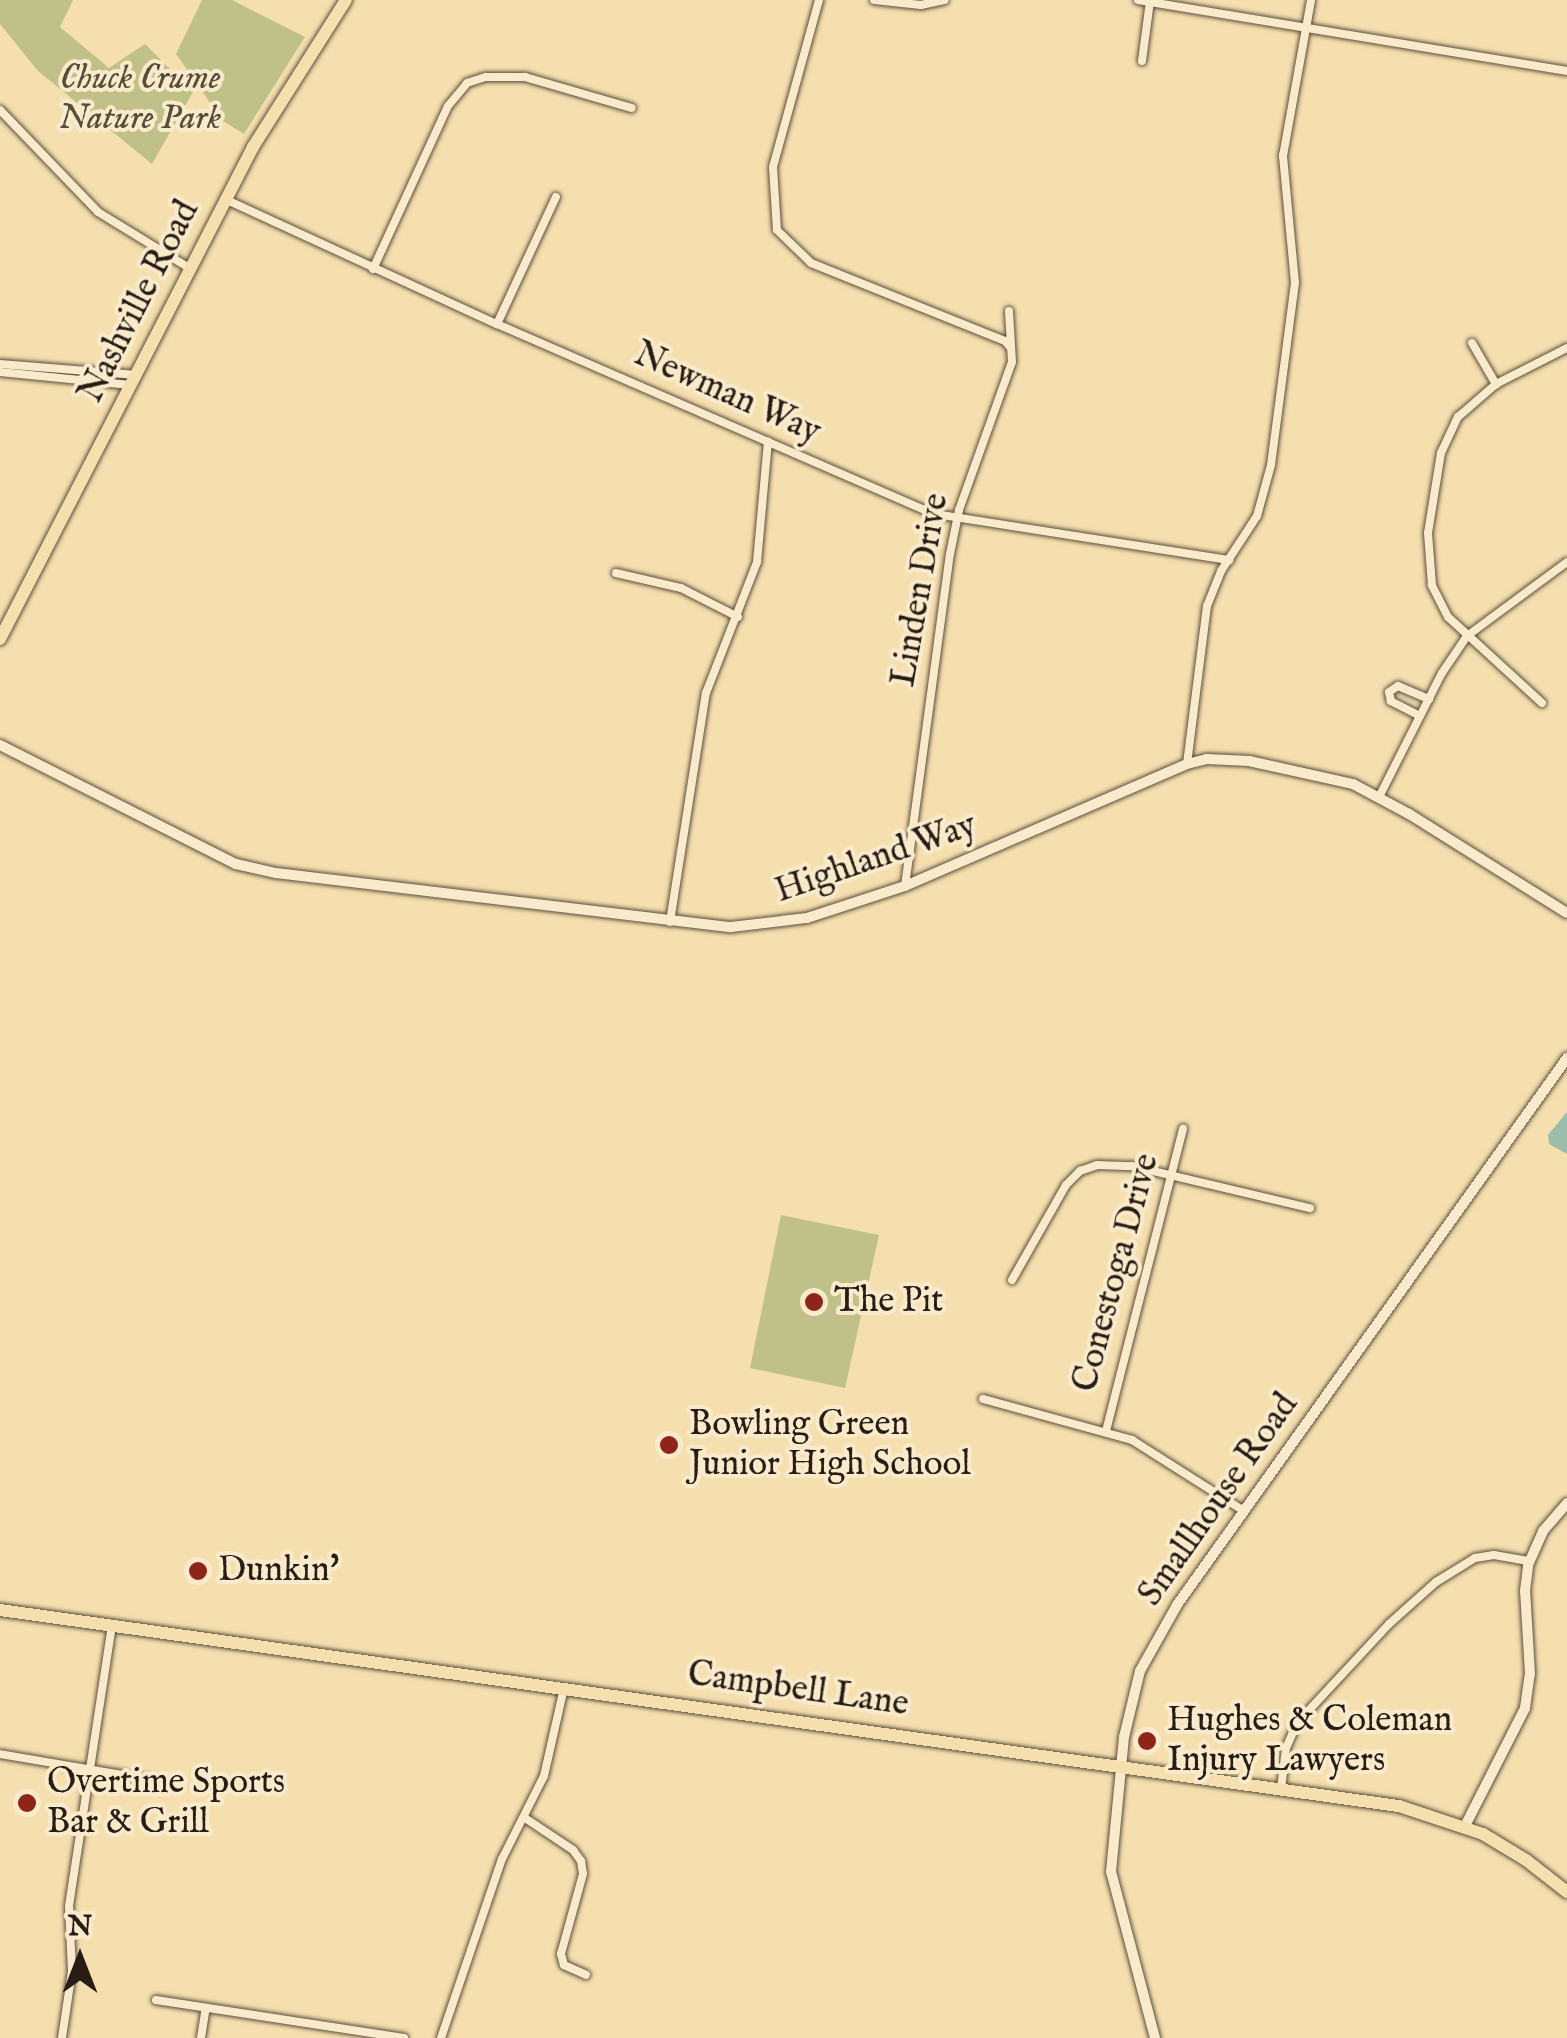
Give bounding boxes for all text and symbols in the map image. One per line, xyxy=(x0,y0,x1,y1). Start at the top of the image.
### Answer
park label: Chuck Crume Nature Park xyxy=(59,58,221,140)
street label: Nashville Road xyxy=(71,194,209,410)
street label: Newman Way xyxy=(627,334,827,454)
street label: Linden Drive xyxy=(883,490,959,690)
street label: Highland Way xyxy=(770,805,982,913)
street label: Conestoga Drive xyxy=(1065,1149,1169,1397)
place label: The Pit xyxy=(834,1281,943,1323)
marker: The Pit xyxy=(803,1291,825,1313)
street label: Smallhouse Road xyxy=(1130,1386,1308,1614)
place label: Bowling Green Junior High School xyxy=(689,1404,971,1486)
marker: Bowling Green Junior High School xyxy=(658,1434,680,1456)
place label: Dunkin' xyxy=(218,1550,339,1592)
marker: Dunkin' xyxy=(187,1560,209,1582)
street label: Campbell Lane xyxy=(685,1654,911,1726)
place label: Hughes & Coleman Injury Lawyers xyxy=(1167,1700,1452,1782)
marker: Hughes & Coleman Injury Lawyers xyxy=(1136,1730,1158,1752)
place label: Overtime Sports Bar & Grill xyxy=(47,1762,285,1844)
marker: Overtime Sports Bar & Grill xyxy=(16,1792,38,1814)
north arrow xyxy=(30,1908,130,2008)
text: N xyxy=(68,1910,92,1945)

